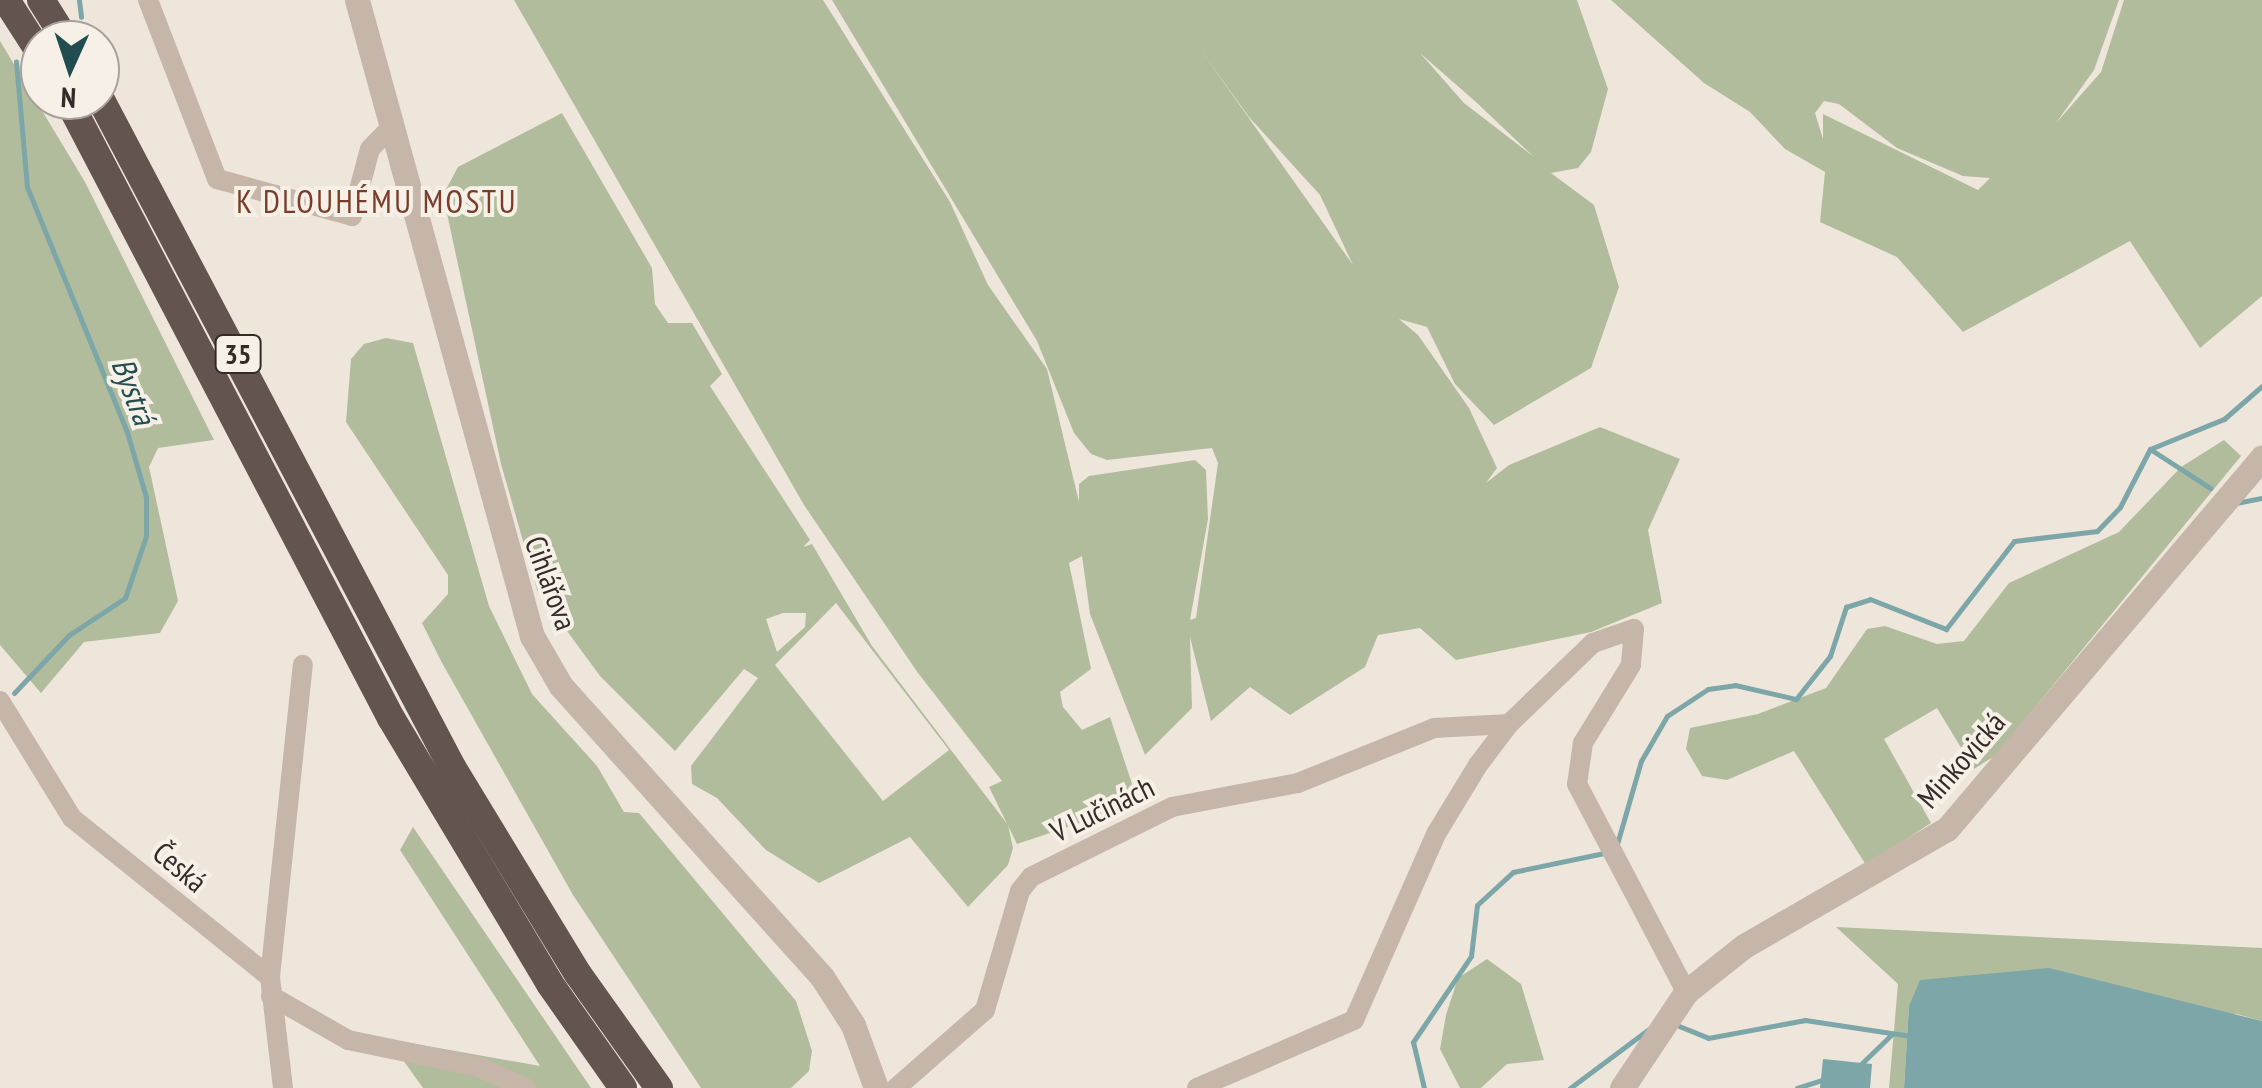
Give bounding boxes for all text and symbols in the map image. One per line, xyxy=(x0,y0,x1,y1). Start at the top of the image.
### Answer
north arrow xyxy=(20,20,120,120)
text: N xyxy=(60,80,77,117)
district label: K DLOUHÉMU MOSTU xyxy=(236,182,518,220)
road number: 35 xyxy=(213,331,263,377)
water label: Bystrá xyxy=(104,352,164,430)
street label: Cihlářova xyxy=(518,531,584,635)
street label: Minkovická xyxy=(1910,705,2012,815)
street label: V Lučinách xyxy=(1044,768,1160,850)
street label: Česká xyxy=(146,834,214,900)

